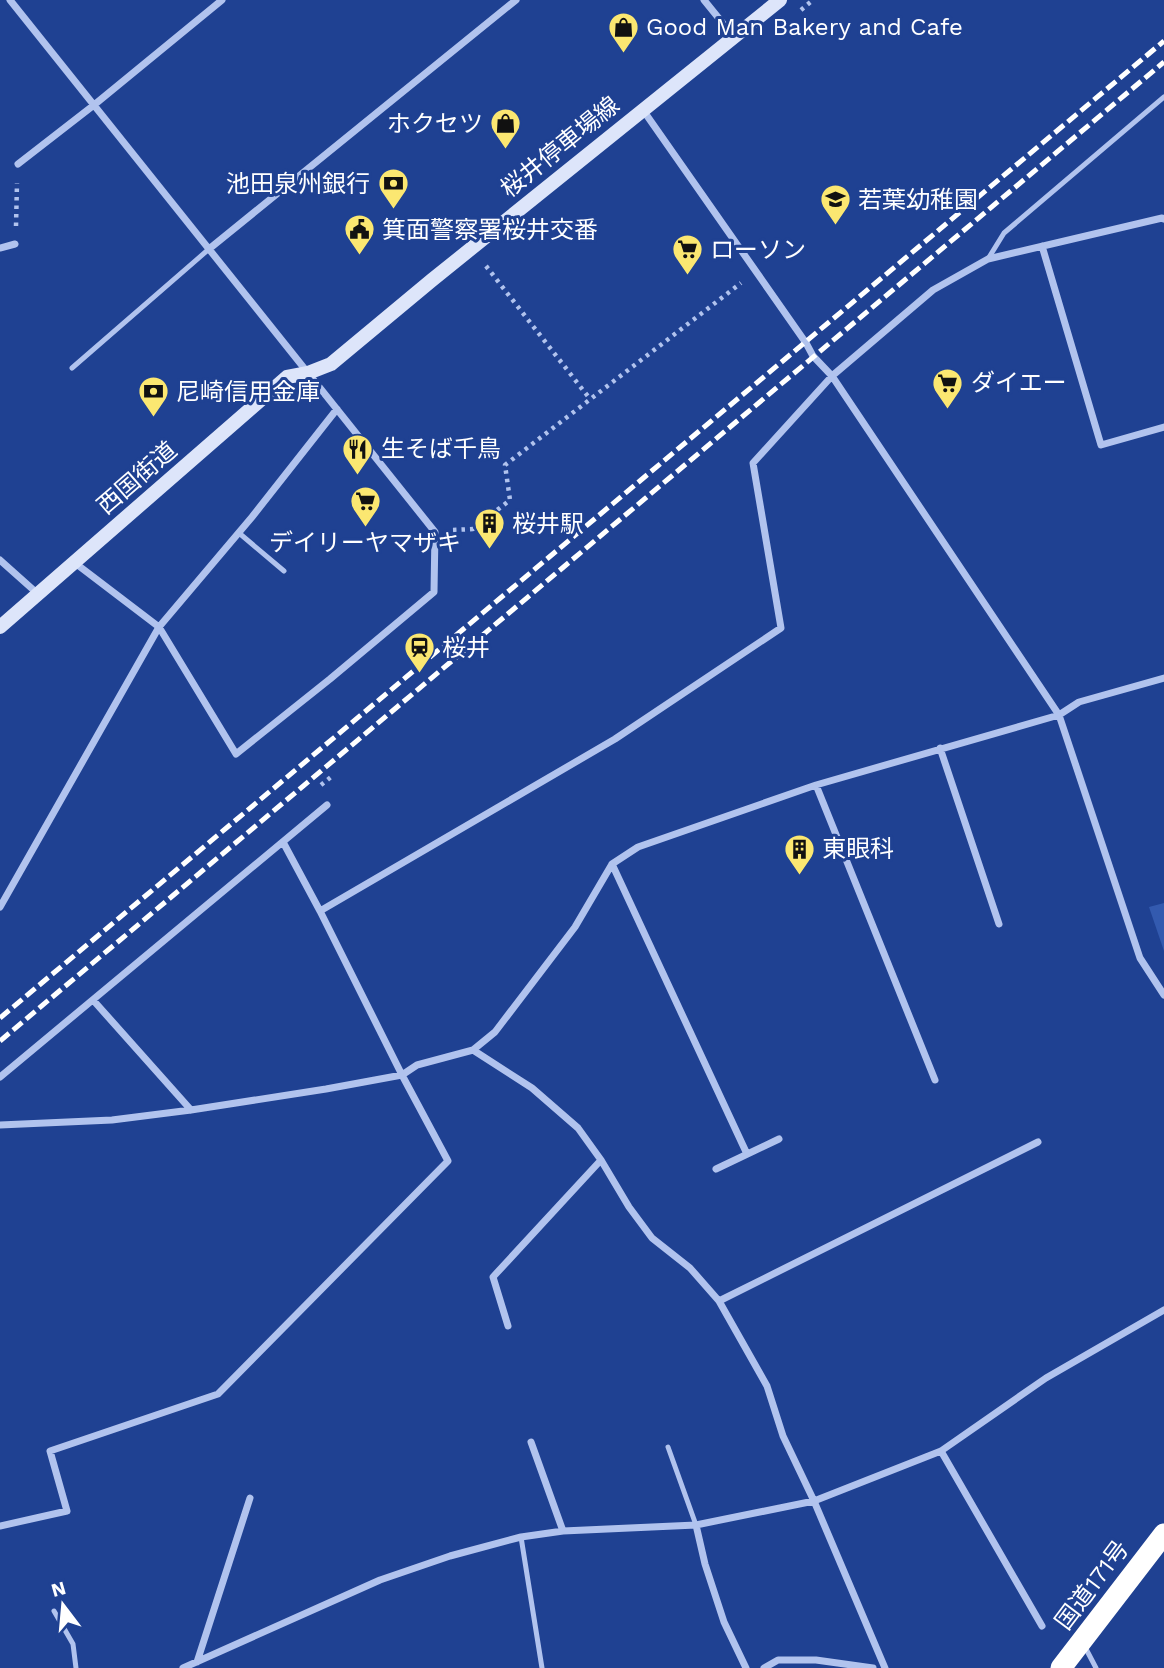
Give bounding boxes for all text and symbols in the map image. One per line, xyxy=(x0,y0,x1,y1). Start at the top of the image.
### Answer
shop icon: Good Man Bakery and Cafe xyxy=(606,10,640,54)
place label: Good Man Bakery and Cafe xyxy=(646,13,963,41)
street label: 桜井停車場線 xyxy=(495,91,625,203)
shop icon: ホクセツ xyxy=(489,107,523,151)
place label: ホクセツ xyxy=(387,110,483,138)
bank icon: 池田泉州銀行 xyxy=(376,167,410,211)
place label: 池田泉州銀行 xyxy=(226,170,370,198)
school or university icon: 若葉幼稚園 xyxy=(818,183,852,227)
place label: 若葉幼稚園 xyxy=(858,186,978,214)
public building icon: 箕面警察署桜井交番 xyxy=(342,213,376,257)
place label: 箕面警察署桜井交番 xyxy=(382,216,598,244)
supermarket icon: ローソン xyxy=(670,233,704,277)
place label: ローソン xyxy=(710,236,806,264)
supermarket icon: ダイエー xyxy=(931,366,965,410)
place label: ダイエー xyxy=(971,369,1067,397)
bank icon: 尼崎信用金庫 xyxy=(136,375,170,419)
place label: 尼崎信用金庫 xyxy=(176,378,320,406)
restaurant icon: 生そば千鳥 xyxy=(341,432,375,476)
place label: 生そば千鳥 xyxy=(381,435,501,463)
street label: 西国街道 xyxy=(92,436,182,520)
supermarket icon: デイリーヤマザキ xyxy=(348,484,382,528)
building icon: 桜井駅 xyxy=(472,507,506,551)
place label: 桜井駅 xyxy=(512,510,584,538)
place label: デイリーヤマザキ xyxy=(269,529,461,557)
station icon: 桜井 xyxy=(402,631,436,675)
place label: 桜井 xyxy=(442,634,490,662)
building icon: 東眼科 xyxy=(782,832,816,876)
place label: 東眼科 xyxy=(822,835,894,863)
street label: 国道171号 xyxy=(1049,1535,1135,1635)
north arrow xyxy=(28,1570,98,1640)
text: N xyxy=(49,1576,68,1602)

